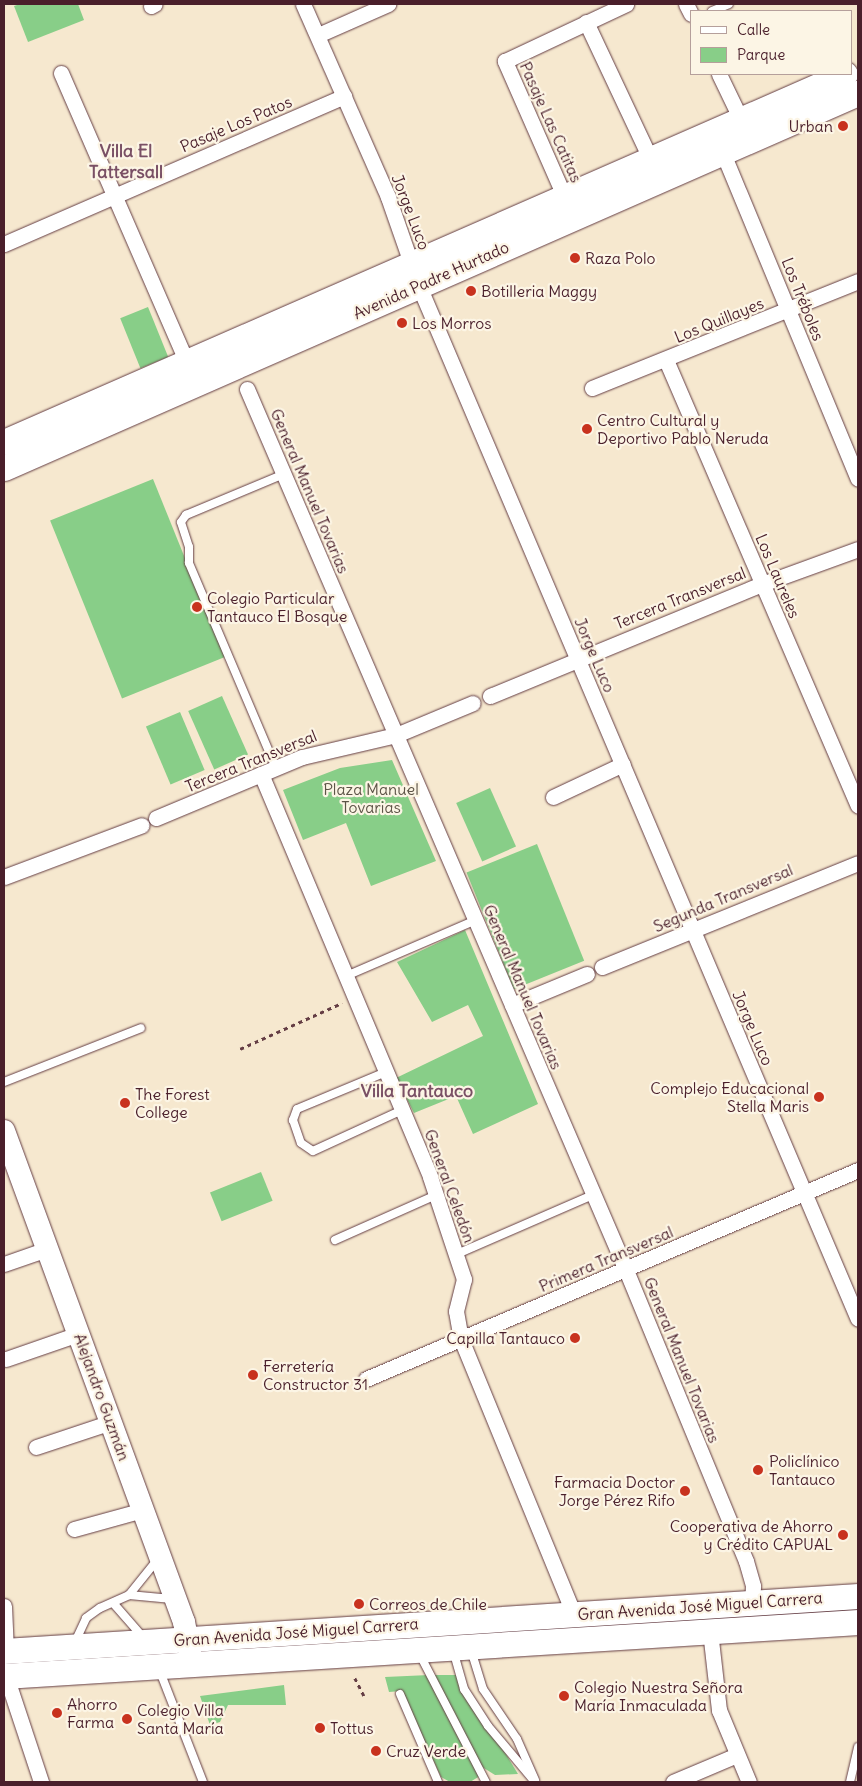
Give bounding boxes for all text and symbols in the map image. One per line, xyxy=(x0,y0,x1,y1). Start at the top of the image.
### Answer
legend xyxy=(690,10,852,75)
text: Calle xyxy=(737,20,770,39)
text: Parque xyxy=(737,45,785,64)
street label: Pasaje Las Catitas xyxy=(516,59,586,185)
street label: Pasaje Los Patos xyxy=(177,92,295,156)
place label: Urban xyxy=(788,116,833,136)
marker: Urban xyxy=(837,120,849,132)
district label: Villa El Tattersall xyxy=(89,141,163,183)
street label: Jorge Luco xyxy=(388,171,434,253)
street label: Avenida Padre Hurtado xyxy=(350,237,512,323)
place label: Raza Polo xyxy=(585,248,656,268)
marker: Raza Polo xyxy=(569,252,581,264)
street label: Los Tréboles xyxy=(778,255,828,343)
place label: Botilleria Maggy xyxy=(481,281,597,301)
marker: Botilleria Maggy xyxy=(465,285,477,297)
street label: Los Quillayes xyxy=(671,293,767,347)
place label: Los Morros xyxy=(412,313,492,333)
marker: Los Morros xyxy=(396,317,408,329)
street label: General Manuel Tovarias xyxy=(267,406,353,576)
place label: Centro Cultural y Deportivo Pablo Neruda xyxy=(597,410,769,448)
marker: Centro Cultural y Deportivo Pablo Neruda xyxy=(581,423,593,435)
street label: Los Laureles xyxy=(752,531,804,621)
street label: Tercera Transversal xyxy=(611,563,749,633)
place label: Colegio Particular Tantauco El Bosque xyxy=(207,588,347,626)
marker: Colegio Particular Tantauco El Bosque xyxy=(191,601,203,613)
street label: Jorge Luco xyxy=(571,615,619,695)
street label: Tercera Transversal xyxy=(182,726,320,796)
park label: Plaza Manuel Tovarias xyxy=(323,779,419,817)
street label: Segunda Transversal xyxy=(650,860,796,936)
street label: General Manuel Tovarias xyxy=(480,902,566,1072)
street label: Jorge Luco xyxy=(729,988,777,1068)
place label: Complejo Educacional Stella Maris xyxy=(650,1078,809,1116)
district label: Villa Tantauco xyxy=(361,1080,473,1102)
place label: The Forest College xyxy=(135,1084,210,1122)
marker: Complejo Educacional Stella Maris xyxy=(813,1091,825,1103)
marker: The Forest College xyxy=(119,1097,131,1109)
street label: General Celedón xyxy=(421,1127,479,1245)
street label: Primera Transversal xyxy=(536,1222,676,1296)
street label: General Manuel Tovarias xyxy=(640,1274,724,1446)
place label: Capilla Tantauco xyxy=(446,1328,565,1348)
street label: Alejandro Guzmán xyxy=(70,1331,134,1463)
marker: Capilla Tantauco xyxy=(569,1332,581,1344)
place label: Ferretería Constructor 31 xyxy=(263,1356,368,1394)
marker: Ferretería Constructor 31 xyxy=(247,1369,259,1381)
place label: Policlínico Tantauco xyxy=(769,1451,840,1489)
marker: Policlínico Tantauco xyxy=(751,1463,765,1477)
place label: Farmacia Doctor Jorge Pérez Rifo xyxy=(554,1472,675,1510)
marker: Farmacia Doctor Jorge Pérez Rifo xyxy=(679,1485,691,1497)
place label: Cooperativa de Ahorro y Crédito CAPUAL xyxy=(670,1516,833,1554)
marker: Cooperativa de Ahorro y Crédito CAPUAL xyxy=(837,1529,849,1541)
street label: Gran Avenida José Miguel Carrera xyxy=(577,1588,823,1624)
place label: Correos de Chile xyxy=(369,1594,487,1614)
marker: Correos de Chile xyxy=(353,1598,365,1610)
street label: Gran Avenida José Miguel Carrera xyxy=(173,1614,419,1650)
place label: Colegio Nuestra Señora María Inmaculada xyxy=(574,1677,743,1715)
marker: Colegio Nuestra Señora María Inmaculada xyxy=(558,1690,570,1702)
place label: Ahorro Farma xyxy=(67,1694,117,1732)
place label: Colegio Villa Santa María xyxy=(137,1700,224,1738)
marker: Ahorro Farma xyxy=(51,1707,63,1719)
marker: Colegio Villa Santa María xyxy=(121,1713,133,1725)
place label: Tottus xyxy=(330,1718,374,1738)
marker: Tottus xyxy=(314,1722,326,1734)
place label: Cruz Verde xyxy=(386,1741,466,1761)
marker: Cruz Verde xyxy=(370,1745,382,1757)

